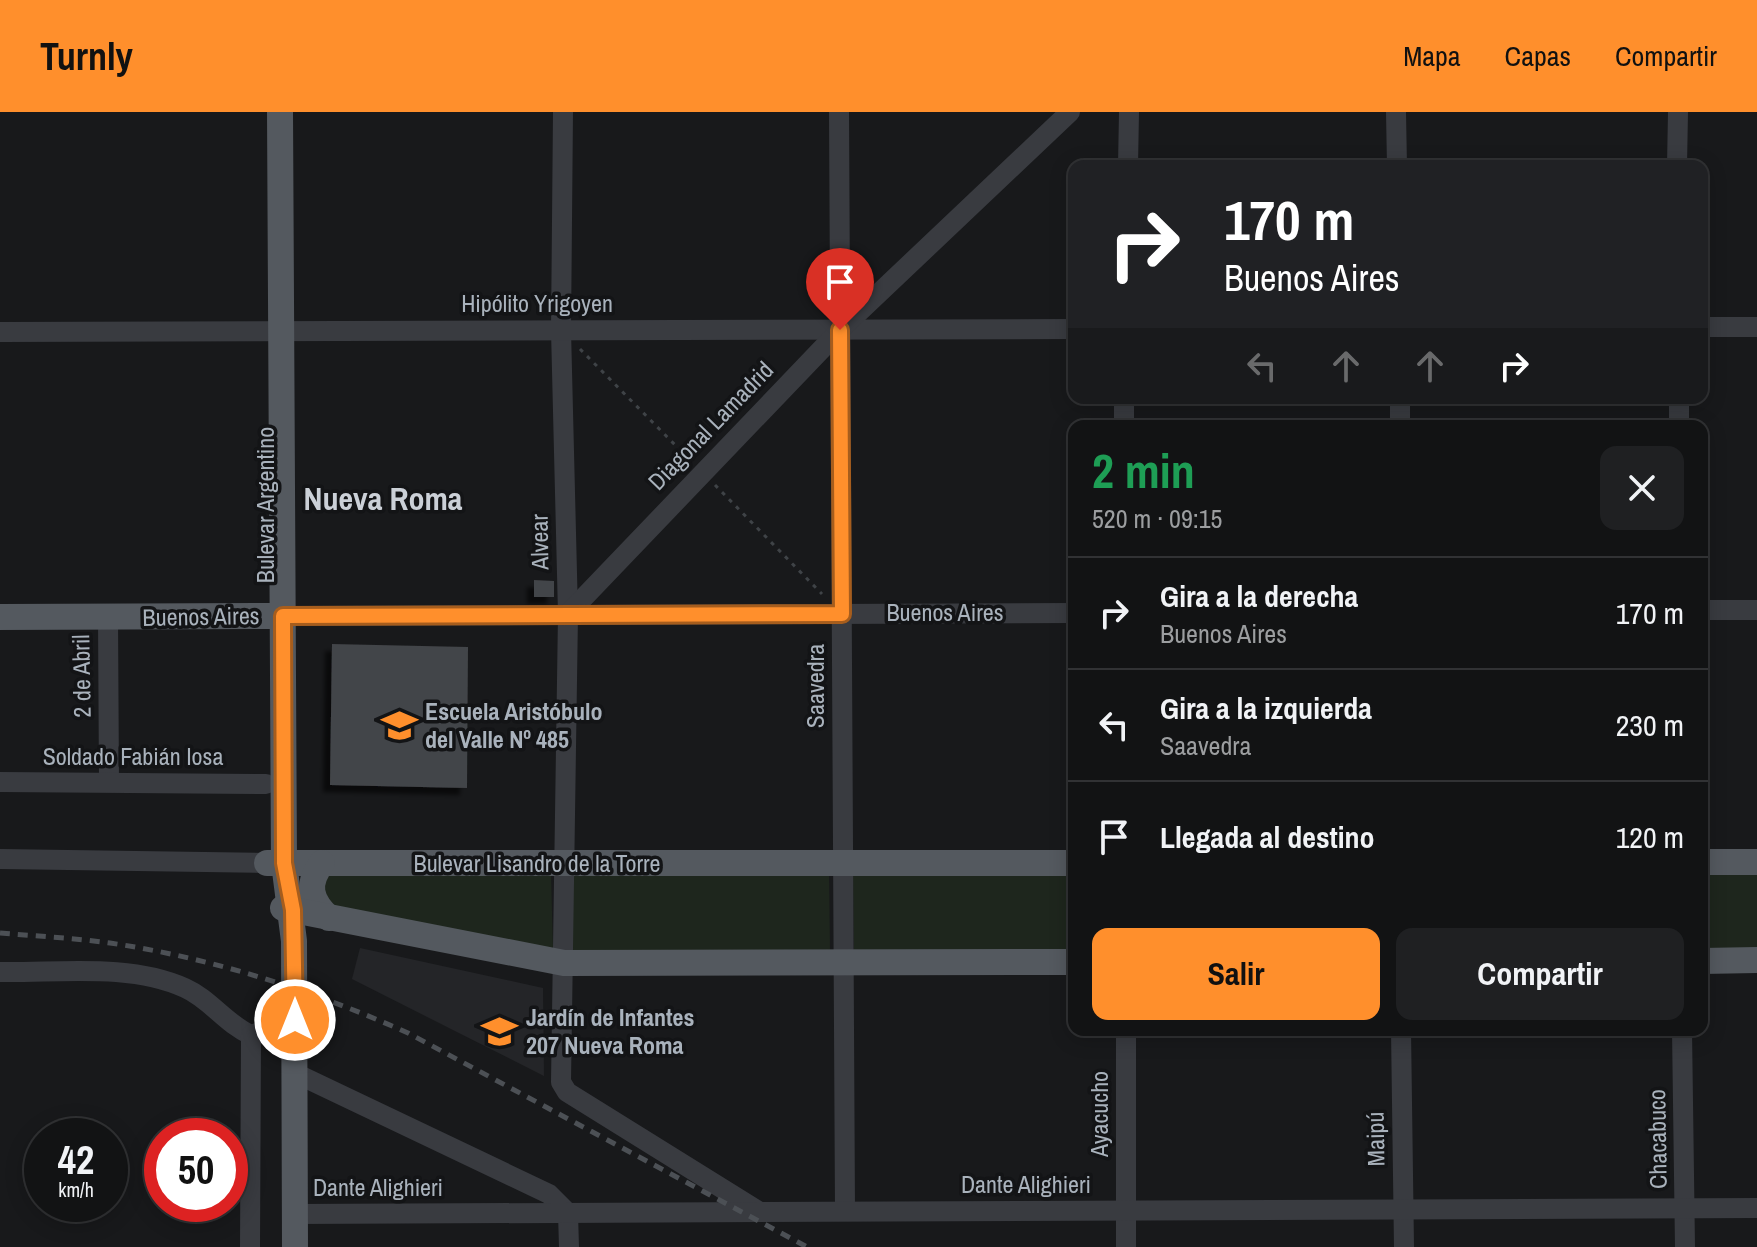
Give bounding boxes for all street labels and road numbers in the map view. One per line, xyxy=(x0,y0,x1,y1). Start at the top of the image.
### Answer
street label: Hipólito Yrigoyen xyxy=(461,287,613,319)
street label: Diagonal Lamadrid xyxy=(641,354,780,497)
street label: Bulevar Argentino xyxy=(249,427,281,583)
street label: Alvear xyxy=(523,513,556,571)
street label: Buenos Aires xyxy=(886,596,1004,628)
street label: Buenos Aires xyxy=(142,599,260,633)
street label: 2 de Abril xyxy=(64,634,98,718)
street label: Saavedra xyxy=(799,644,831,728)
street label: Soldado Fabián Iosa xyxy=(43,740,223,772)
street label: Bulevar Lisandro de la Torre xyxy=(414,847,660,879)
street label: Ayacucho xyxy=(1083,1071,1115,1158)
street label: Chacabuco xyxy=(1640,1089,1674,1189)
street label: Maipú xyxy=(1359,1111,1391,1167)
street label: Dante Alighieri xyxy=(961,1168,1091,1200)
street label: Dante Alighieri xyxy=(313,1171,443,1203)

